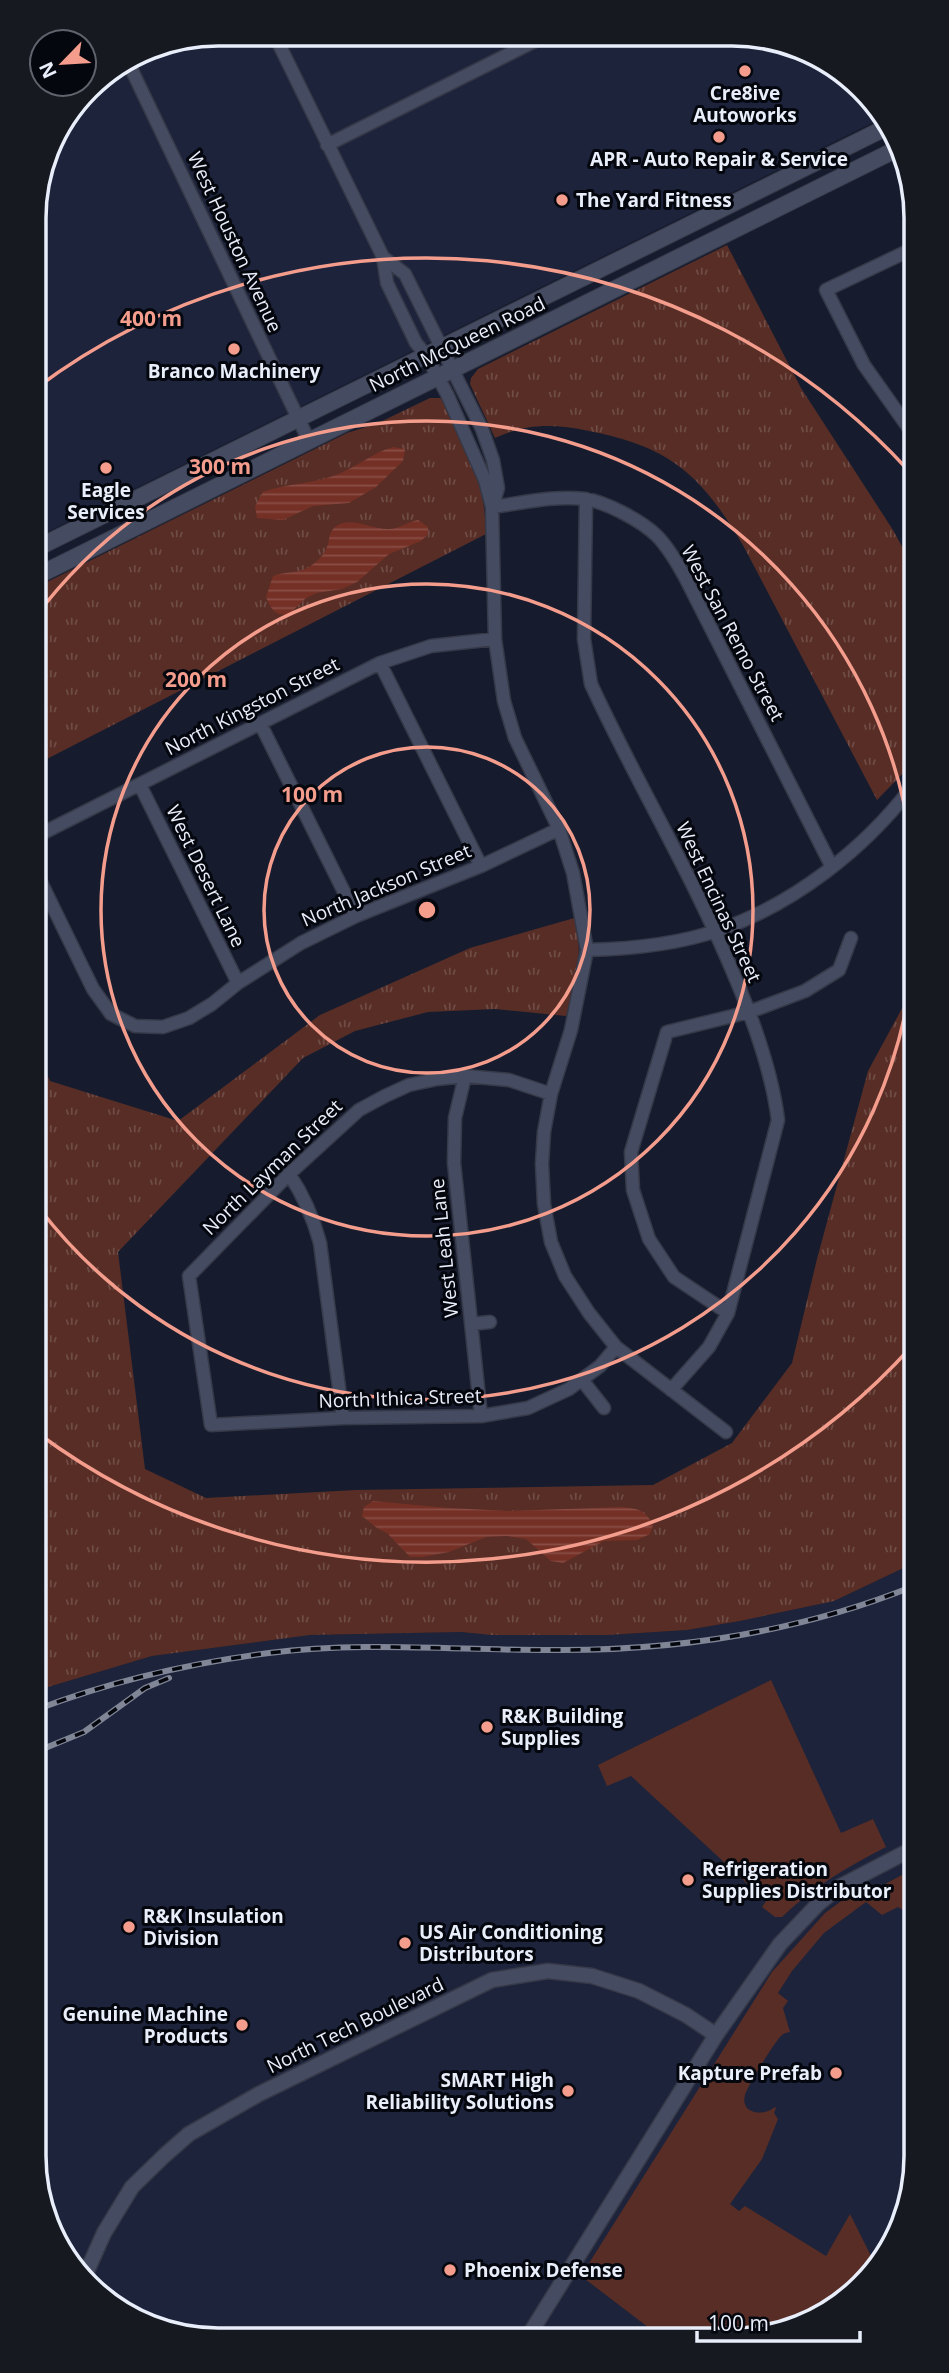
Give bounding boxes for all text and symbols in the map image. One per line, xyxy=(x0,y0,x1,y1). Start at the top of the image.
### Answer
north arrow xyxy=(28,28,98,98)
text: N xyxy=(33,58,63,83)
marker: Cre8ive Autoworks xyxy=(737,63,753,79)
place label: Cre8ive Autoworks xyxy=(693,80,797,128)
marker: APR - Auto Repair & Service xyxy=(711,129,727,145)
place label: APR - Auto Repair & Service xyxy=(590,146,848,172)
street label: West Houston Avenue xyxy=(182,148,288,336)
place label: The Yard Fitness xyxy=(576,187,732,213)
marker: The Yard Fitness xyxy=(554,192,570,208)
street label: North McQueen Road xyxy=(365,290,549,398)
text: 400 m xyxy=(120,304,182,332)
marker: Branco Machinery xyxy=(226,341,242,357)
place label: Branco Machinery xyxy=(148,358,320,384)
text: 300 m xyxy=(189,452,251,480)
marker: Eagle Services xyxy=(98,460,114,476)
place label: Eagle Services xyxy=(67,477,145,525)
street label: West San Remo Street xyxy=(676,540,791,726)
street label: North Kingston Street xyxy=(160,651,344,761)
text: 200 m xyxy=(165,665,227,693)
text: 100 m xyxy=(281,780,343,808)
street label: West Desert Lane xyxy=(160,800,252,952)
street label: West Encinas Street xyxy=(670,817,768,987)
street label: North Jackson Street xyxy=(297,837,475,932)
centre of rings xyxy=(415,898,439,922)
street label: North Layman Street xyxy=(197,1093,348,1240)
street label: West Leah Lane xyxy=(424,1177,464,1319)
street label: North Ithica Street xyxy=(318,1382,482,1414)
place label: R&K Building Supplies xyxy=(501,1703,624,1751)
marker: R&K Building Supplies xyxy=(479,1719,495,1735)
place label: Refrigeration Supplies Distributor xyxy=(702,1856,892,1904)
marker: Refrigeration Supplies Distributor xyxy=(680,1872,696,1888)
place label: R&K Insulation Division xyxy=(143,1903,284,1951)
marker: R&K Insulation Division xyxy=(121,1919,137,1935)
place label: US Air Conditioning Distributors xyxy=(419,1919,603,1967)
marker: US Air Conditioning Distributors xyxy=(397,1935,413,1951)
street label: North Tech Boulevard xyxy=(262,1971,448,2079)
place label: Genuine Machine Products xyxy=(62,2001,228,2049)
marker: Genuine Machine Products xyxy=(234,2017,250,2033)
place label: Kapture Prefab xyxy=(678,2060,822,2086)
marker: Kapture Prefab xyxy=(828,2065,844,2081)
place label: SMART High Reliability Solutions xyxy=(365,2067,554,2115)
marker: SMART High Reliability Solutions xyxy=(560,2083,576,2099)
place label: Phoenix Defense xyxy=(464,2257,623,2283)
marker: Phoenix Defense xyxy=(442,2262,458,2278)
scale bar xyxy=(697,2300,860,2344)
text: 100 m xyxy=(708,2309,769,2337)

